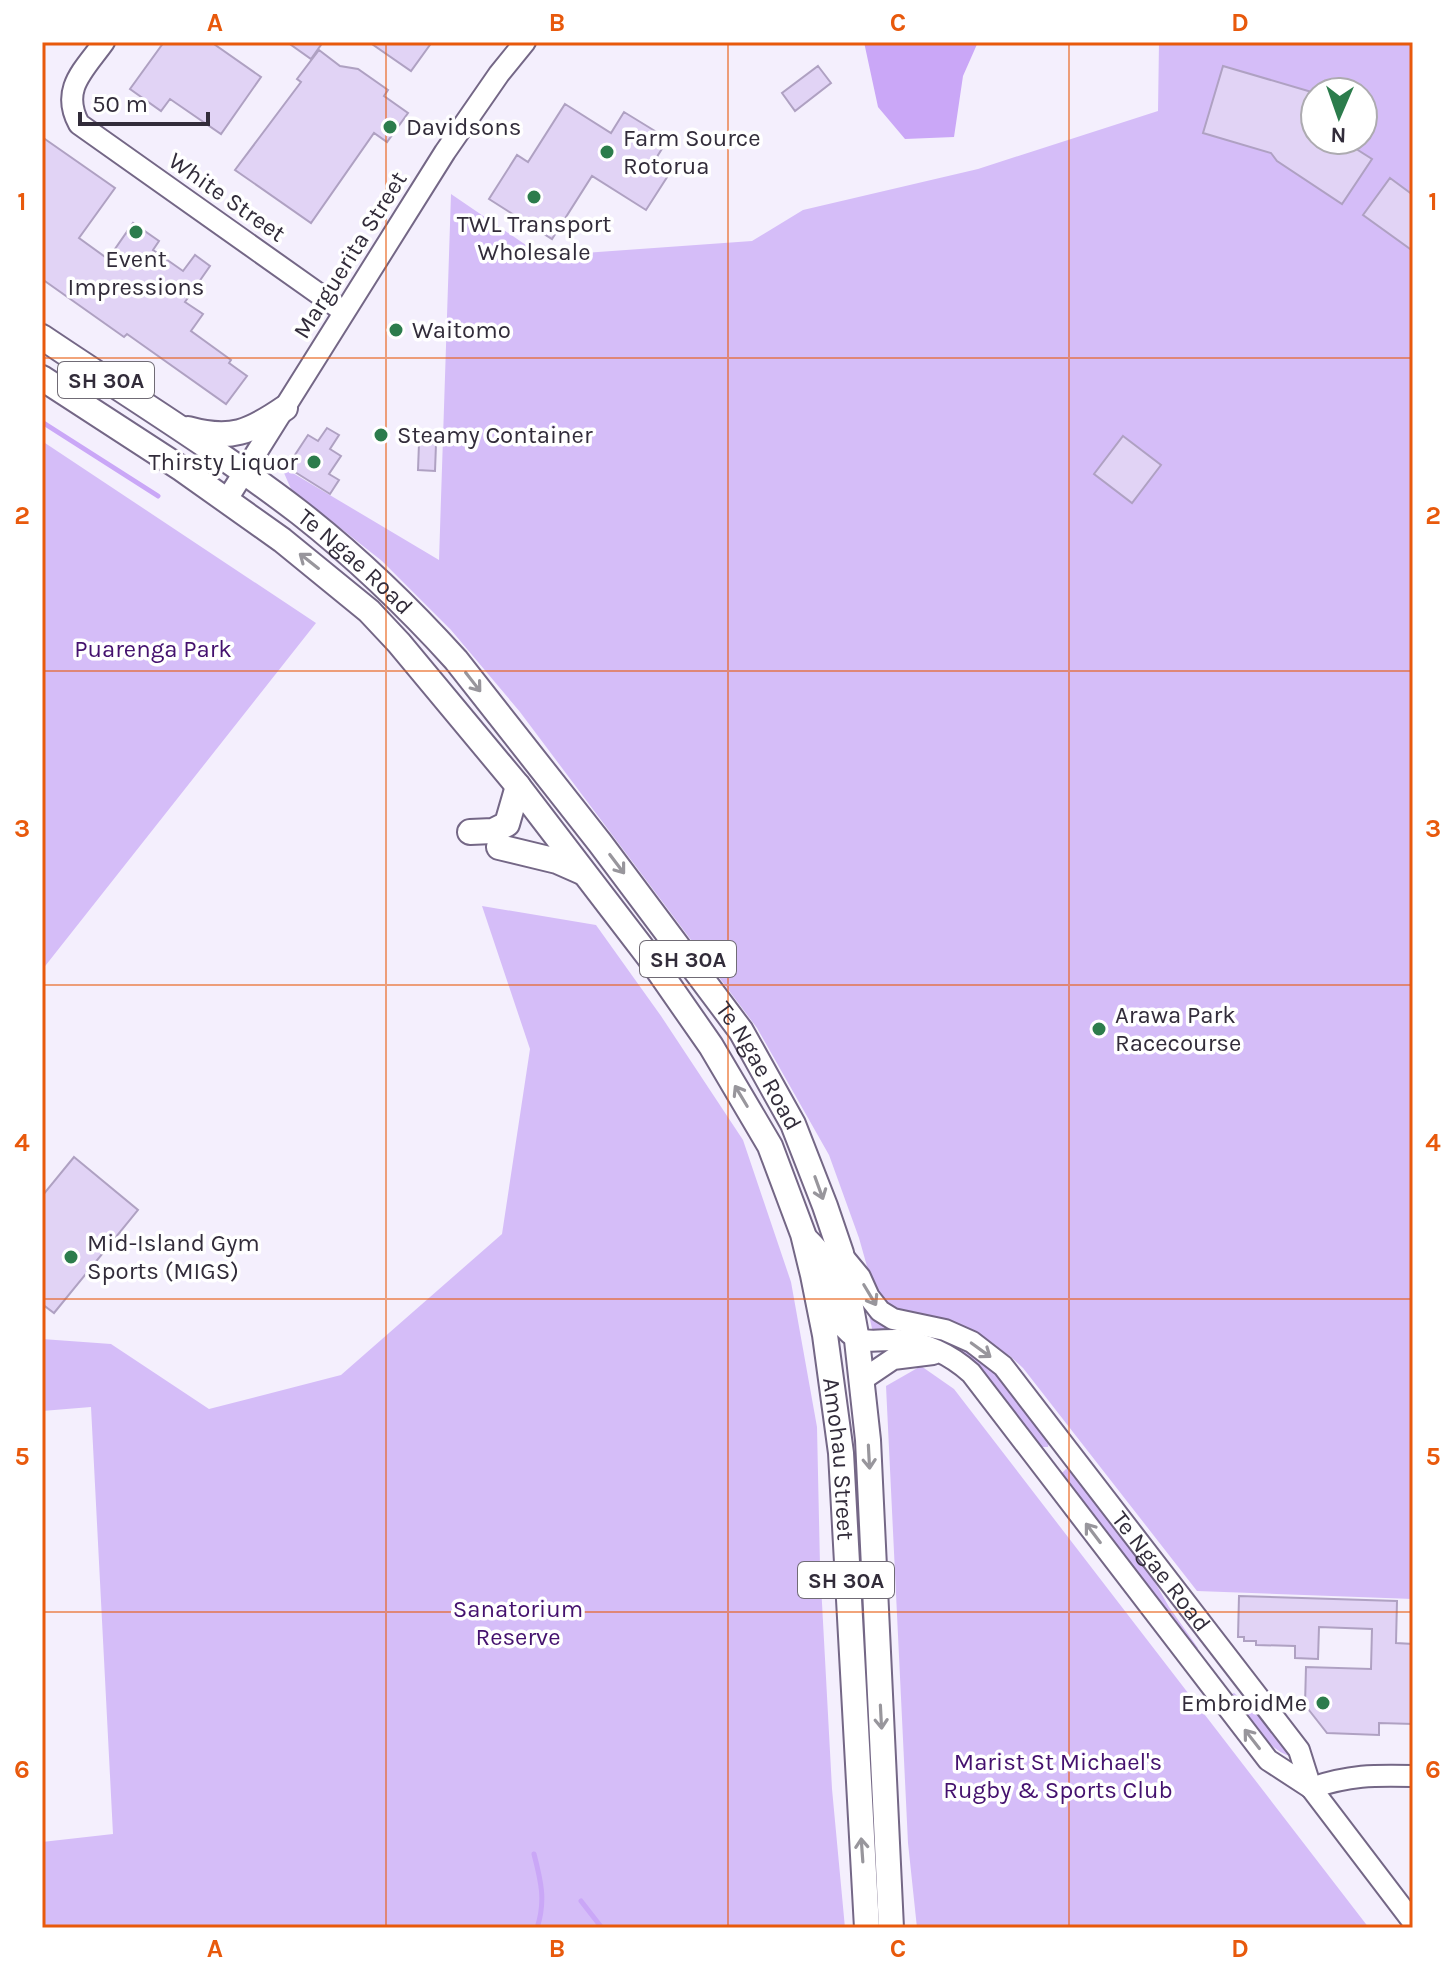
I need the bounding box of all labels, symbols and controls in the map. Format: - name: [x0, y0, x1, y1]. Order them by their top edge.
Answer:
- text: A: [207, 7, 223, 38]
- text: B: [549, 7, 565, 38]
- text: C: [890, 7, 906, 38]
- text: D: [1231, 7, 1249, 38]
- scale bar: [80, 76, 208, 126]
- north arrow: [1299, 76, 1379, 156]
- text: 50 m: [92, 90, 148, 118]
- place label: Davidsons: [406, 113, 521, 141]
- marker: Davidsons: [381, 118, 399, 136]
- text: N: [1330, 122, 1347, 148]
- place label: Farm Source Rotorua: [623, 124, 761, 180]
- marker: Farm Source Rotorua: [598, 143, 616, 161]
- street label: White Street: [163, 147, 291, 247]
- street label: Marguerita Street: [287, 166, 413, 344]
- text: 1: [17, 186, 27, 217]
- text: 1: [1428, 186, 1438, 217]
- marker: TWL Transport Wholesale: [525, 188, 543, 206]
- place label: TWL Transport Wholesale: [457, 210, 611, 266]
- marker: Event Impressions: [127, 223, 145, 241]
- place label: Event Impressions: [68, 245, 204, 301]
- place label: Waitomo: [412, 316, 511, 344]
- marker: Waitomo: [387, 321, 405, 339]
- road number: SH 30A: [58, 362, 154, 398]
- place label: Steamy Container: [397, 421, 593, 449]
- marker: Steamy Container: [372, 426, 390, 444]
- place label: Thirsty Liquor: [148, 448, 298, 476]
- marker: Thirsty Liquor: [305, 453, 323, 471]
- text: 2: [14, 500, 30, 531]
- text: 2: [1425, 500, 1441, 531]
- street label: Te Ngae Road: [292, 503, 419, 620]
- one-way arrow: [299, 553, 320, 570]
- park label: Puarenga Park: [74, 635, 232, 663]
- one-way arrow: [465, 671, 482, 692]
- text: 3: [14, 813, 30, 844]
- text: 3: [1425, 813, 1441, 844]
- one-way arrow: [608, 853, 625, 875]
- road number: SH 30A: [640, 941, 736, 977]
- street label: Te Ngae Road: [710, 996, 808, 1135]
- place label: Arawa Park Racecourse: [1115, 1001, 1241, 1057]
- marker: Arawa Park Racecourse: [1090, 1020, 1108, 1038]
- one-way arrow: [733, 1085, 749, 1108]
- text: 4: [14, 1127, 30, 1158]
- text: 4: [1425, 1127, 1441, 1158]
- one-way arrow: [813, 1175, 827, 1200]
- place label: Mid-Island Gym Sports (MIGS): [87, 1229, 260, 1285]
- marker: Mid-Island Gym Sports (MIGS): [62, 1248, 80, 1266]
- one-way arrow: [862, 1283, 878, 1306]
- one-way arrow: [970, 1341, 991, 1358]
- street label: Amohau Street: [817, 1376, 860, 1541]
- text: 5: [14, 1441, 30, 1472]
- text: 5: [1425, 1441, 1441, 1472]
- one-way arrow: [862, 1443, 877, 1470]
- street label: Te Ngae Road: [1106, 1505, 1217, 1637]
- one-way arrow: [1085, 1522, 1102, 1544]
- road number: SH 30A: [798, 1562, 894, 1598]
- park label: Sanatorium Reserve: [453, 1595, 583, 1651]
- place label: EmbroidMe: [1181, 1689, 1307, 1717]
- marker: EmbroidMe: [1314, 1694, 1332, 1712]
- one-way arrow: [873, 1703, 888, 1730]
- one-way arrow: [1243, 1729, 1260, 1750]
- park label: Marist St Michael's Rugby & Sports Club: [943, 1748, 1173, 1804]
- text: 6: [14, 1754, 30, 1785]
- text: 6: [1425, 1754, 1441, 1785]
- one-way arrow: [854, 1837, 869, 1864]
- text: A: [207, 1933, 223, 1964]
- text: B: [549, 1933, 565, 1964]
- text: C: [890, 1933, 906, 1964]
- text: D: [1231, 1933, 1249, 1964]

